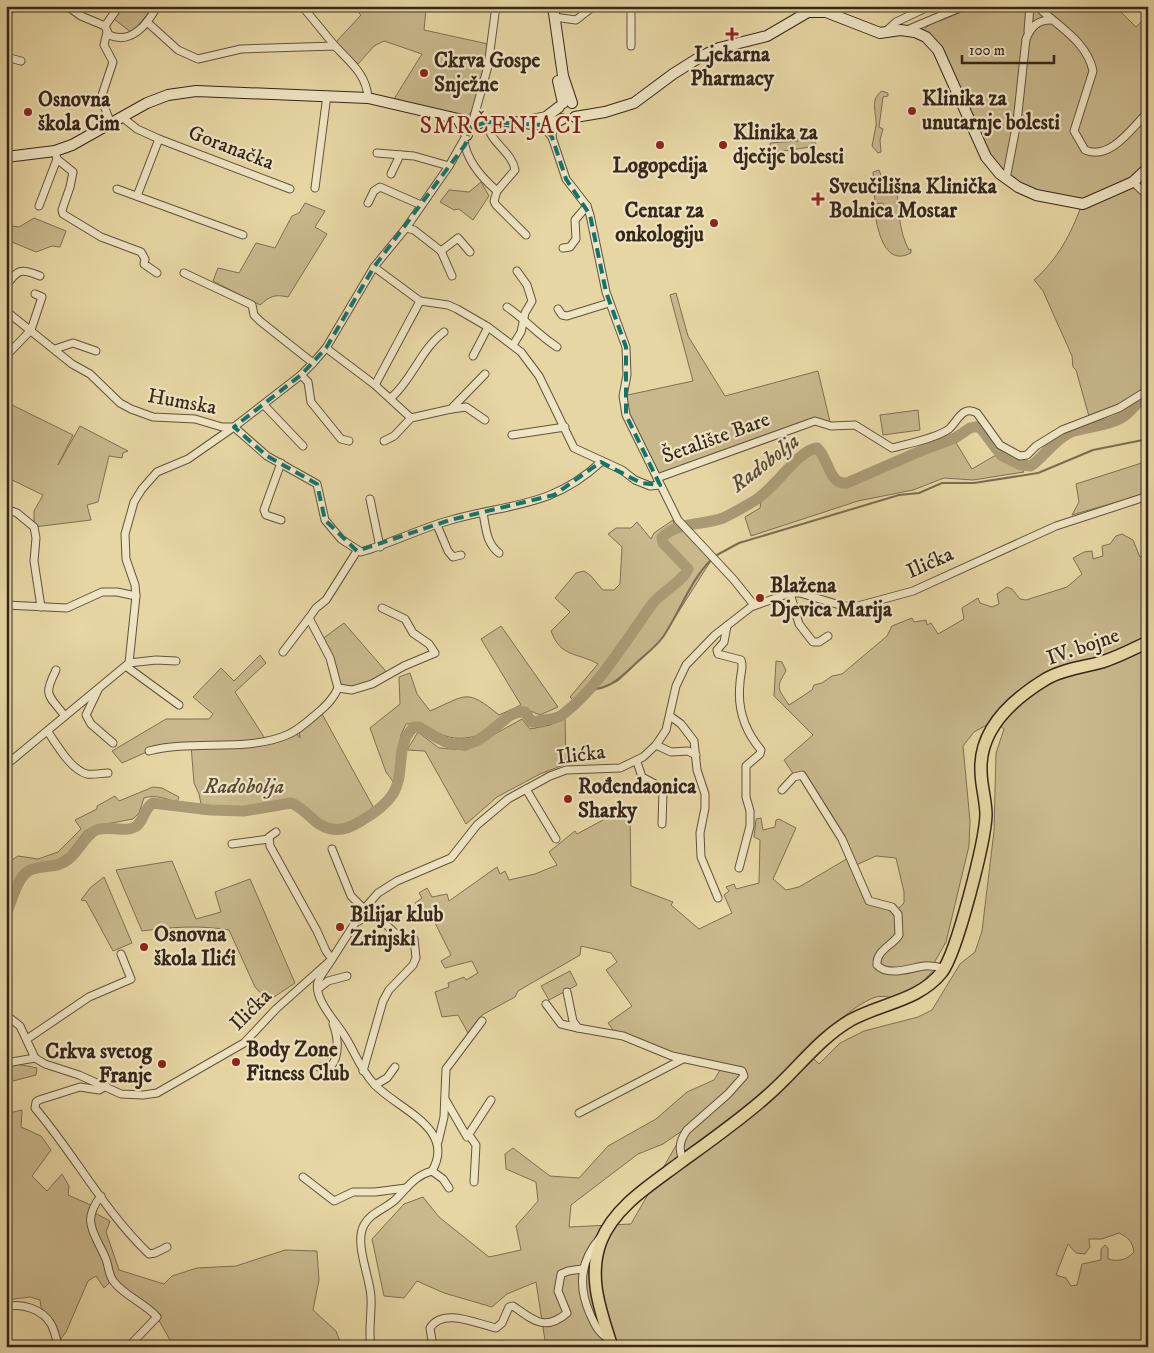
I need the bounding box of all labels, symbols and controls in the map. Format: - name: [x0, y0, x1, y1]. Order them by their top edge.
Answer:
- marker: Ljekarna Pharmacy: [726, 28, 738, 40]
- scale bar: [962, 32, 1054, 64]
- text: 100 m: [969, 41, 1005, 60]
- place label: Ljekarna Pharmacy: [690, 42, 775, 92]
- place label: Ckrva Gospe Snježne: [434, 48, 541, 99]
- marker: Ckrva Gospe Snježne: [418, 67, 430, 79]
- place label: Klinika za unutarnje bolesti: [922, 86, 1060, 137]
- place label: Osnovna škola Cim: [38, 87, 120, 137]
- marker: Klinika za unutarnje bolesti: [906, 105, 918, 117]
- marker: Osnovna škola Cim: [22, 106, 34, 118]
- district label: SMRČENJACI: [419, 110, 583, 141]
- street label: Goranačka: [184, 120, 278, 176]
- place label: Klinika za dječije bolesti: [733, 120, 845, 171]
- marker: Logopedija: [654, 139, 666, 151]
- marker: Klinika za dječije bolesti: [717, 139, 729, 151]
- place label: Logopedija: [613, 153, 709, 180]
- place label: Sveučilišna Klinička Bolnica Mostar: [829, 174, 998, 224]
- marker: Sveučilišna Klinička Bolnica Mostar: [811, 192, 825, 206]
- place label: Centar za onkologiju: [615, 198, 705, 249]
- marker: Centar za onkologiju: [708, 217, 720, 229]
- street label: Humska: [145, 383, 219, 421]
- street label: Šetalište Bare: [658, 405, 774, 469]
- water label: Radobolja: [724, 428, 805, 499]
- street label: Ilićka: [902, 541, 958, 585]
- place label: Blažena Djevica Marija: [770, 573, 893, 624]
- marker: Blažena Djevica Marija: [754, 592, 766, 604]
- street label: IV. bojne: [1043, 622, 1123, 672]
- street label: Ilićka: [555, 739, 607, 771]
- water label: Radobolja: [203, 773, 284, 800]
- place label: Rođendaonica Sharky: [578, 774, 697, 824]
- marker: Rođendaonica Sharky: [562, 793, 574, 805]
- place label: Bilijar klub Zrinjski: [350, 902, 443, 953]
- marker: Bilijar klub Zrinjski: [334, 921, 346, 933]
- place label: Osnovna škola Ilići: [154, 922, 237, 972]
- marker: Osnovna škola Ilići: [138, 941, 150, 953]
- street label: Ilićka: [225, 984, 277, 1036]
- place label: Body Zone Fitness Club: [246, 1037, 349, 1087]
- place label: Crkva svetog Franje: [45, 1039, 153, 1090]
- marker: Body Zone Fitness Club: [230, 1056, 242, 1068]
- marker: Crkva svetog Franje: [156, 1058, 168, 1070]

